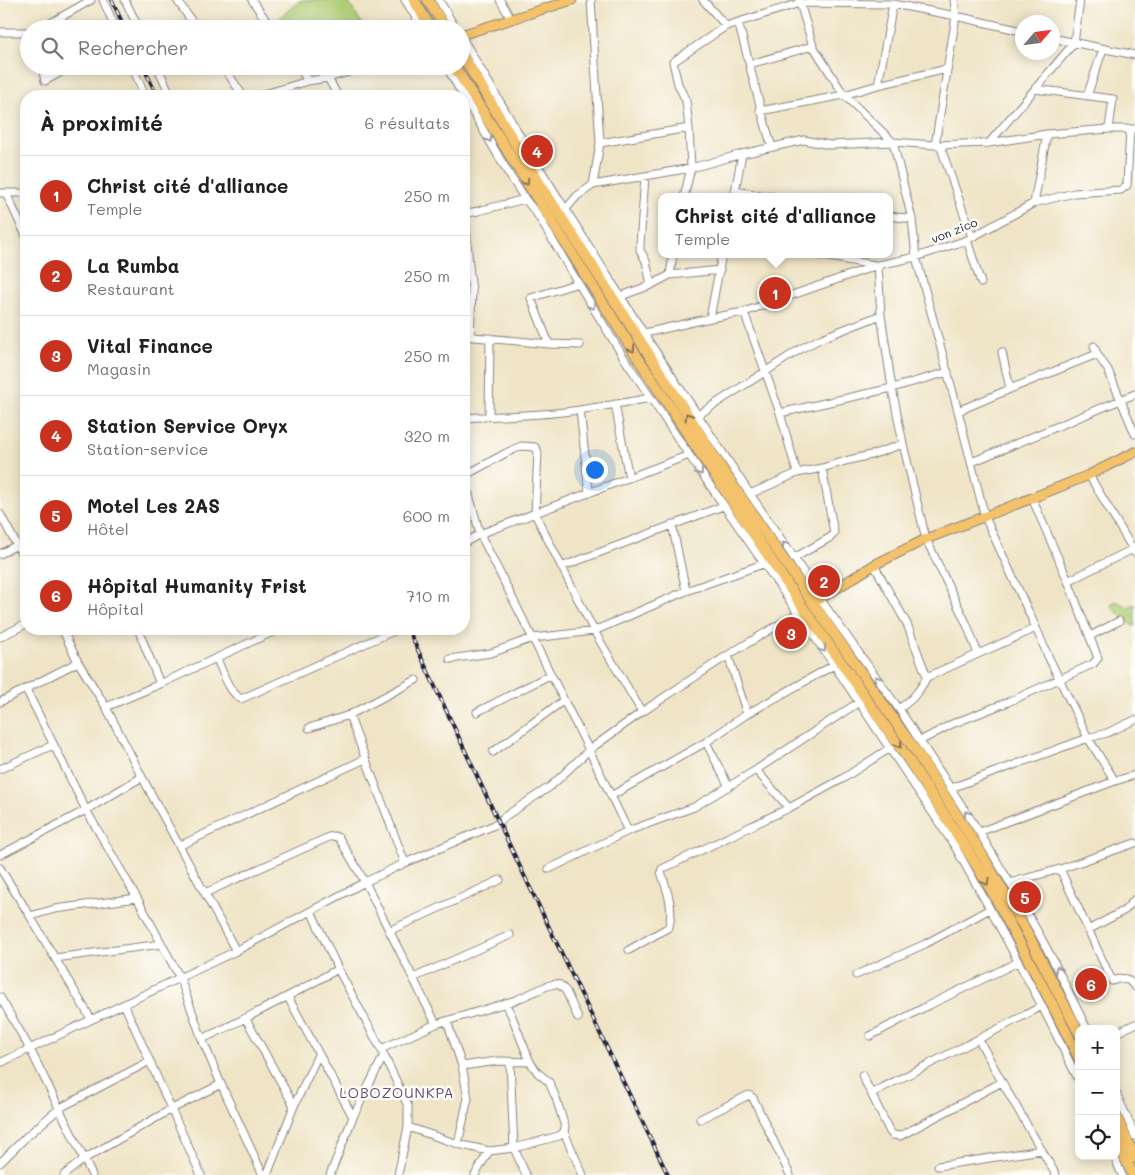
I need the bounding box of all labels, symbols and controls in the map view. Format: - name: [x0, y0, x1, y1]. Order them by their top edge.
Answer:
- north arrow: [1015, 15, 1060, 60]
- search box: [20, 20, 470, 75]
- icon: search: [38, 34, 66, 62]
- text: Rechercher: [78, 35, 188, 60]
- text: À proximité: [40, 109, 163, 136]
- text: 6 résultats: [365, 112, 450, 133]
- pin: 4: [521, 132, 553, 170]
- one-way arrow: [482, 133, 492, 142]
- text: Christ cité d'alliance: [87, 173, 288, 198]
- one-way arrow: [520, 177, 530, 186]
- text: 1: [52, 185, 60, 206]
- text: 250 m: [404, 185, 450, 206]
- popup: [658, 193, 893, 258]
- text: Temple: [87, 198, 142, 219]
- text: Christ cité d'alliance: [675, 203, 876, 228]
- street label: von zico: [929, 214, 979, 246]
- text: Temple: [675, 228, 730, 249]
- text: La Rumba: [87, 253, 179, 278]
- text: 2: [52, 265, 60, 286]
- text: 250 m: [404, 265, 450, 286]
- pin: 1: [759, 274, 791, 312]
- text: Restaurant: [87, 278, 175, 299]
- one-way arrow: [586, 301, 596, 310]
- text: Vital Finance: [87, 333, 213, 358]
- one-way arrow: [626, 343, 635, 352]
- text: 3: [51, 345, 61, 366]
- text: 250 m: [404, 345, 450, 366]
- text: Magasin: [87, 358, 151, 379]
- one-way arrow: [685, 412, 694, 422]
- text: Station Service Oryx: [87, 413, 288, 438]
- text: 4: [51, 425, 61, 446]
- text: 320 m: [404, 425, 450, 446]
- text: Station-service: [87, 438, 208, 459]
- your location: [582, 457, 608, 483]
- one-way arrow: [694, 466, 703, 476]
- text: Motel Les 2AS: [87, 493, 220, 518]
- text: 5: [51, 505, 61, 526]
- text: 600 m: [403, 505, 450, 526]
- text: Hôtel: [87, 518, 129, 539]
- one-way arrow: [782, 541, 791, 551]
- pin: 2: [808, 562, 840, 600]
- text: Hôpital Humanity Frist: [87, 573, 307, 598]
- text: 6: [51, 585, 61, 606]
- text: 710 m: [406, 585, 450, 606]
- text: Hôpital: [87, 598, 144, 619]
- pin: 3: [775, 614, 807, 652]
- one-way arrow: [817, 643, 826, 652]
- one-way arrow: [874, 675, 883, 685]
- one-way arrow: [893, 739, 902, 749]
- one-way arrow: [964, 810, 974, 819]
- one-way arrow: [980, 876, 990, 885]
- pin: 5: [1009, 878, 1041, 916]
- one-way arrow: [1054, 965, 1064, 974]
- pin: 6: [1075, 965, 1107, 1003]
- map controls: [1075, 1025, 1120, 1160]
- button: +: [1075, 1025, 1120, 1070]
- button: −: [1075, 1070, 1120, 1115]
- district label: LOBOZOUNKPA: [339, 1083, 455, 1102]
- button: locate: [1075, 1115, 1120, 1160]

